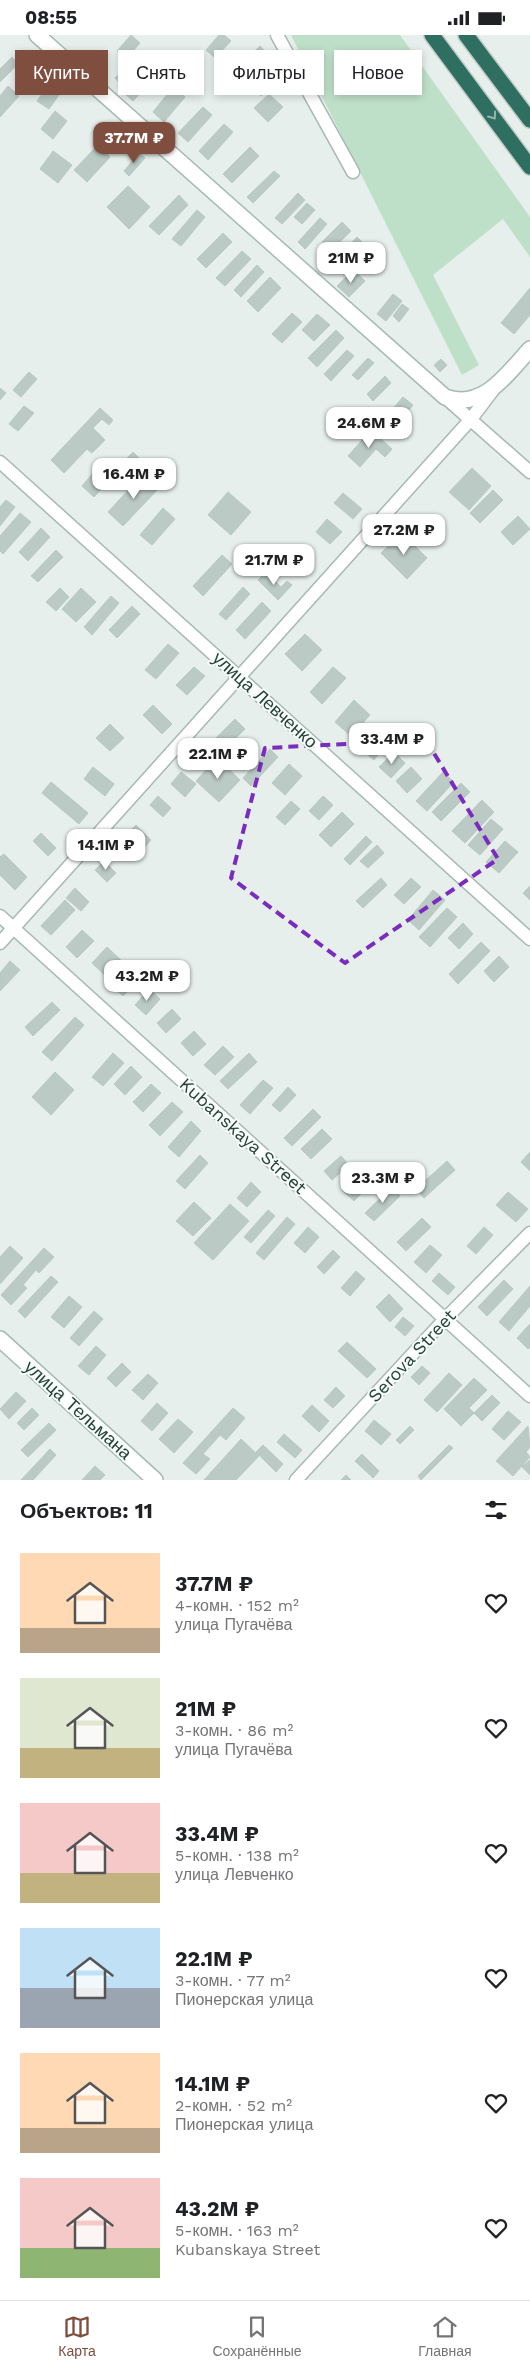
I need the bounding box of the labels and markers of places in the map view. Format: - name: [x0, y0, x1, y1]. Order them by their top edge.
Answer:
- pin: 37.7M ₽: [88, 121, 180, 164]
- pin: 21M ₽: [316, 241, 386, 284]
- pin: 24.6M ₽: [323, 407, 415, 449]
- pin: 16.4M ₽: [88, 457, 180, 500]
- pin: 27.2M ₽: [358, 513, 450, 556]
- pin: 21.7M ₽: [228, 543, 320, 586]
- pin: 33.4M ₽: [346, 723, 438, 765]
- pin: 22.1M ₽: [172, 737, 264, 780]
- pin: 14.1M ₽: [60, 829, 152, 871]
- pin: 43.2M ₽: [101, 959, 193, 1002]
- pin: 23.3M ₽: [337, 1161, 429, 1204]

